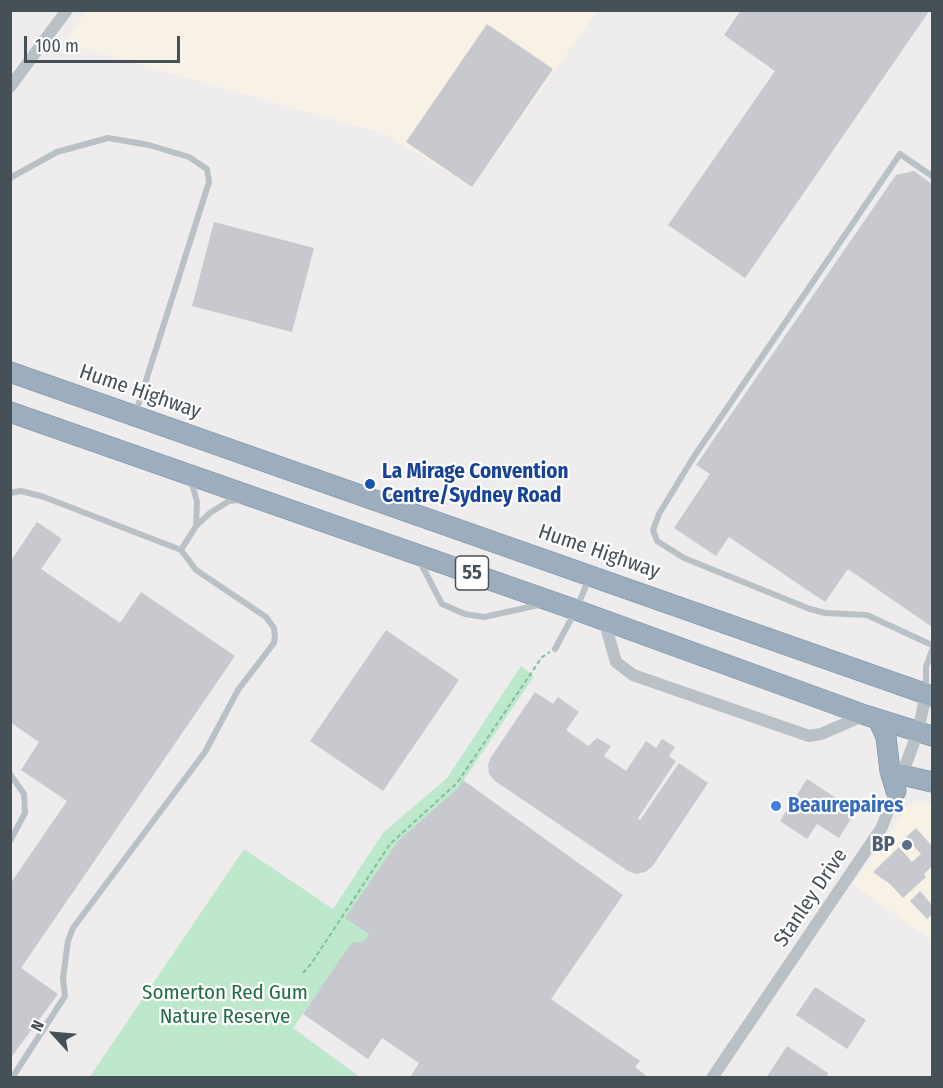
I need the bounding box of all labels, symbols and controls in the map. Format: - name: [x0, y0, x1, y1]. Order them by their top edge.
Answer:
- scale bar: [27, 24, 183, 62]
- text: 100 m: [35, 35, 79, 57]
- street label: Hume Highway: [76, 359, 204, 425]
- place label: La Mirage Convention Centre/Sydney Road: [382, 459, 568, 509]
- marker: La Mirage Convention Centre/Sydney Road: [363, 477, 377, 491]
- street label: Hume Highway: [535, 519, 663, 585]
- road number: 55: [456, 556, 488, 590]
- place label: Beaurepaires: [788, 793, 903, 819]
- marker: Beaurepaires: [769, 799, 783, 813]
- place label: BP: [872, 832, 895, 858]
- marker: BP: [900, 838, 914, 852]
- street label: Stanley Drive: [769, 844, 853, 952]
- park label: Somerton Red Gum Nature Reserve: [142, 980, 308, 1030]
- north arrow: [24, 1004, 84, 1064]
- text: N: [27, 1017, 48, 1034]

